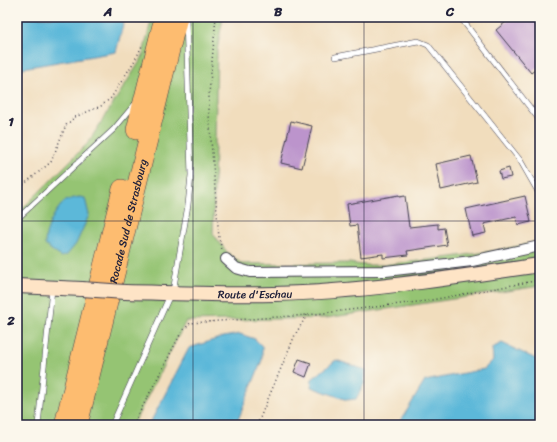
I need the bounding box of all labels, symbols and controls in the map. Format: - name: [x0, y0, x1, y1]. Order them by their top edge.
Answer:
- text: A: [103, 0, 112, 23]
- text: B: [274, 0, 283, 23]
- text: C: [445, 0, 455, 23]
- text: 1: [8, 110, 14, 133]
- street label: Rocade Sud de Strasbourg: [104, 156, 152, 285]
- street label: Route d'Eschau: [218, 284, 293, 304]
- text: 2: [6, 309, 15, 332]

